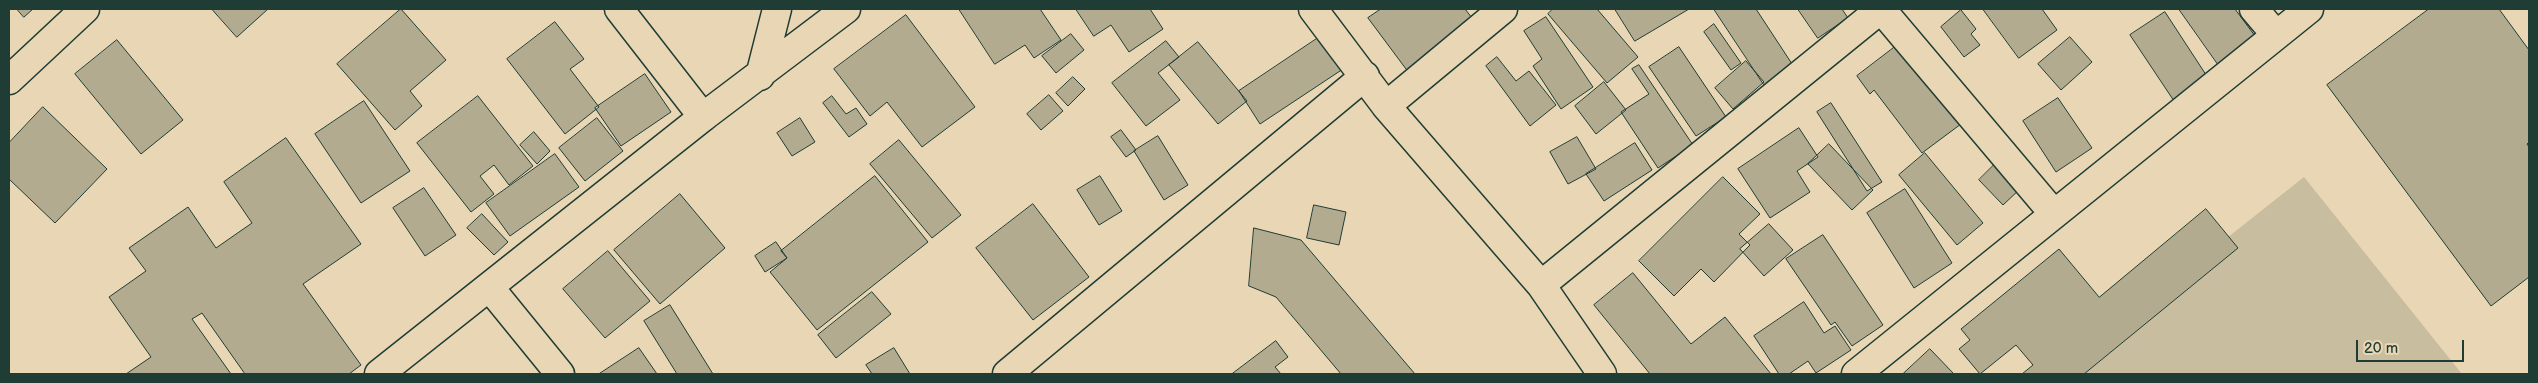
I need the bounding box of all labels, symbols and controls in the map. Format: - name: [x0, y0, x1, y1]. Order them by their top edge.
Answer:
- scale bar: [2358, 330, 2466, 362]
- text: 20 m: [2364, 339, 2398, 358]

